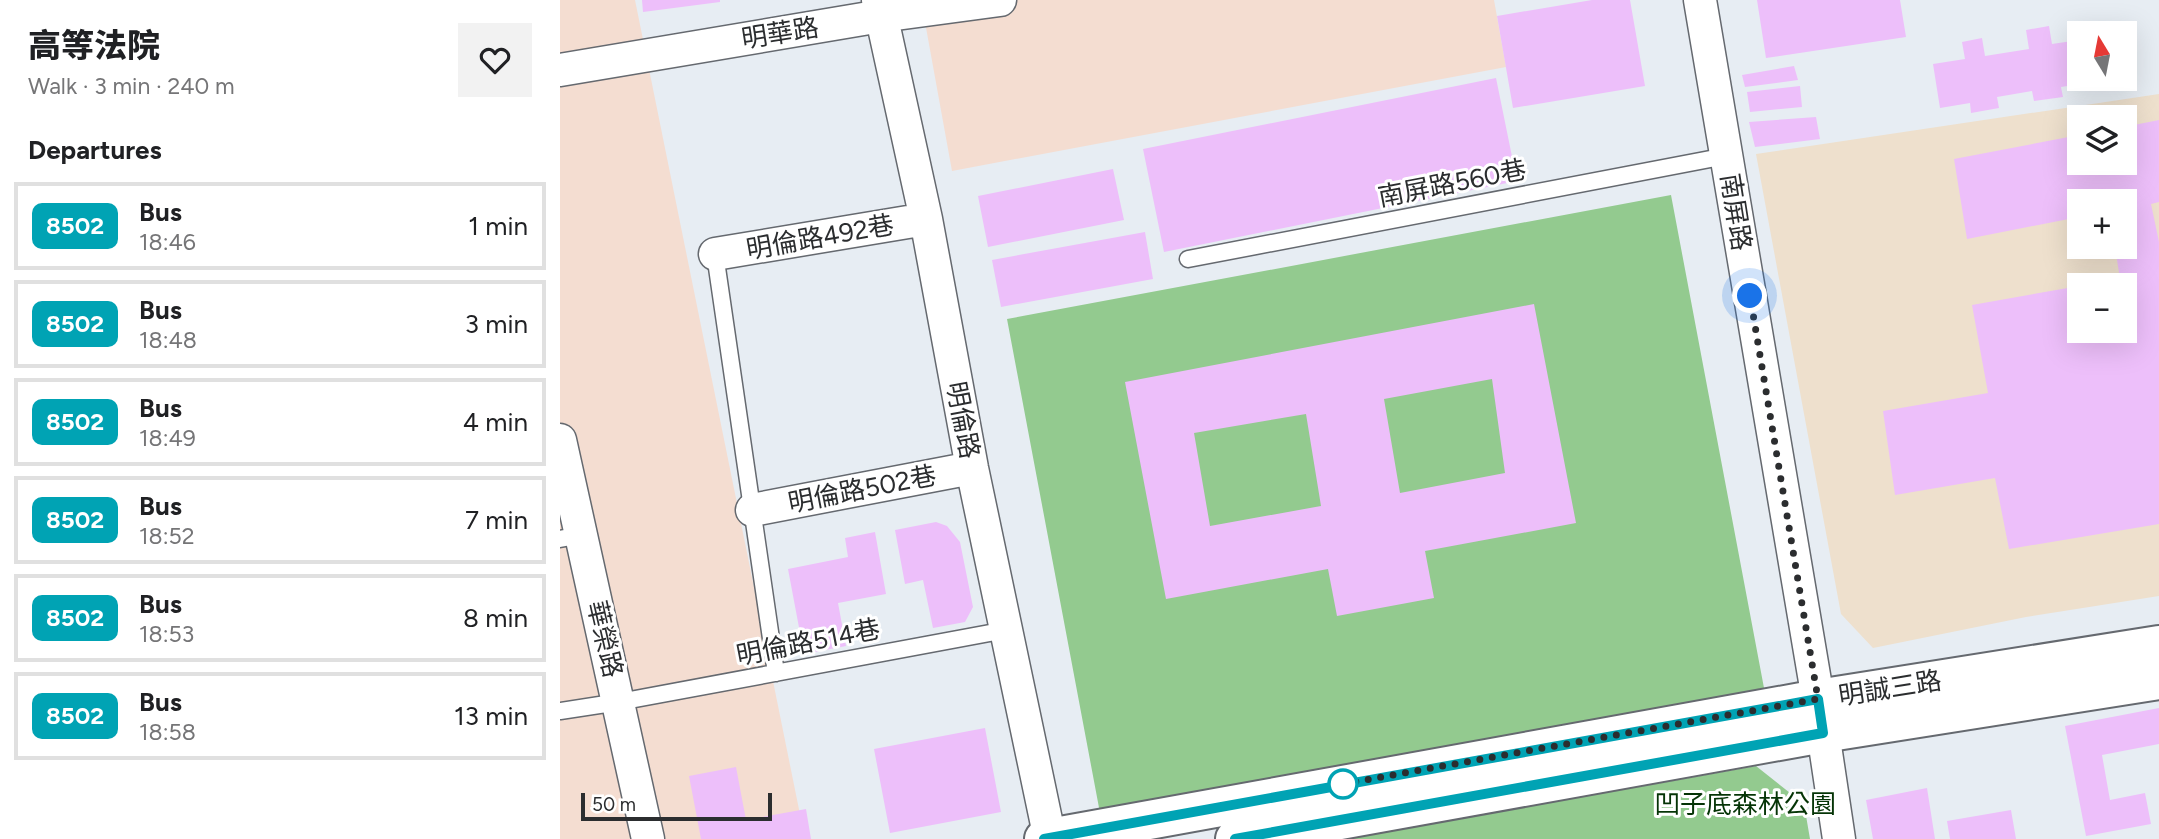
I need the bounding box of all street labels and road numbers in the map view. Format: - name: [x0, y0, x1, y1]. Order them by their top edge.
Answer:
- street label: 明華路: [739, 11, 821, 55]
- street label: 南屏路560巷: [1375, 153, 1529, 213]
- street label: 南屏路: [1714, 171, 1758, 253]
- street label: 明倫路492巷: [744, 208, 896, 266]
- street label: 明倫路: [940, 379, 986, 461]
- street label: 明倫路502巷: [785, 459, 939, 519]
- street label: 華榮路: [581, 597, 629, 681]
- street label: 明倫路514巷: [733, 612, 883, 672]
- street label: 明誠三路: [1836, 664, 1944, 712]

